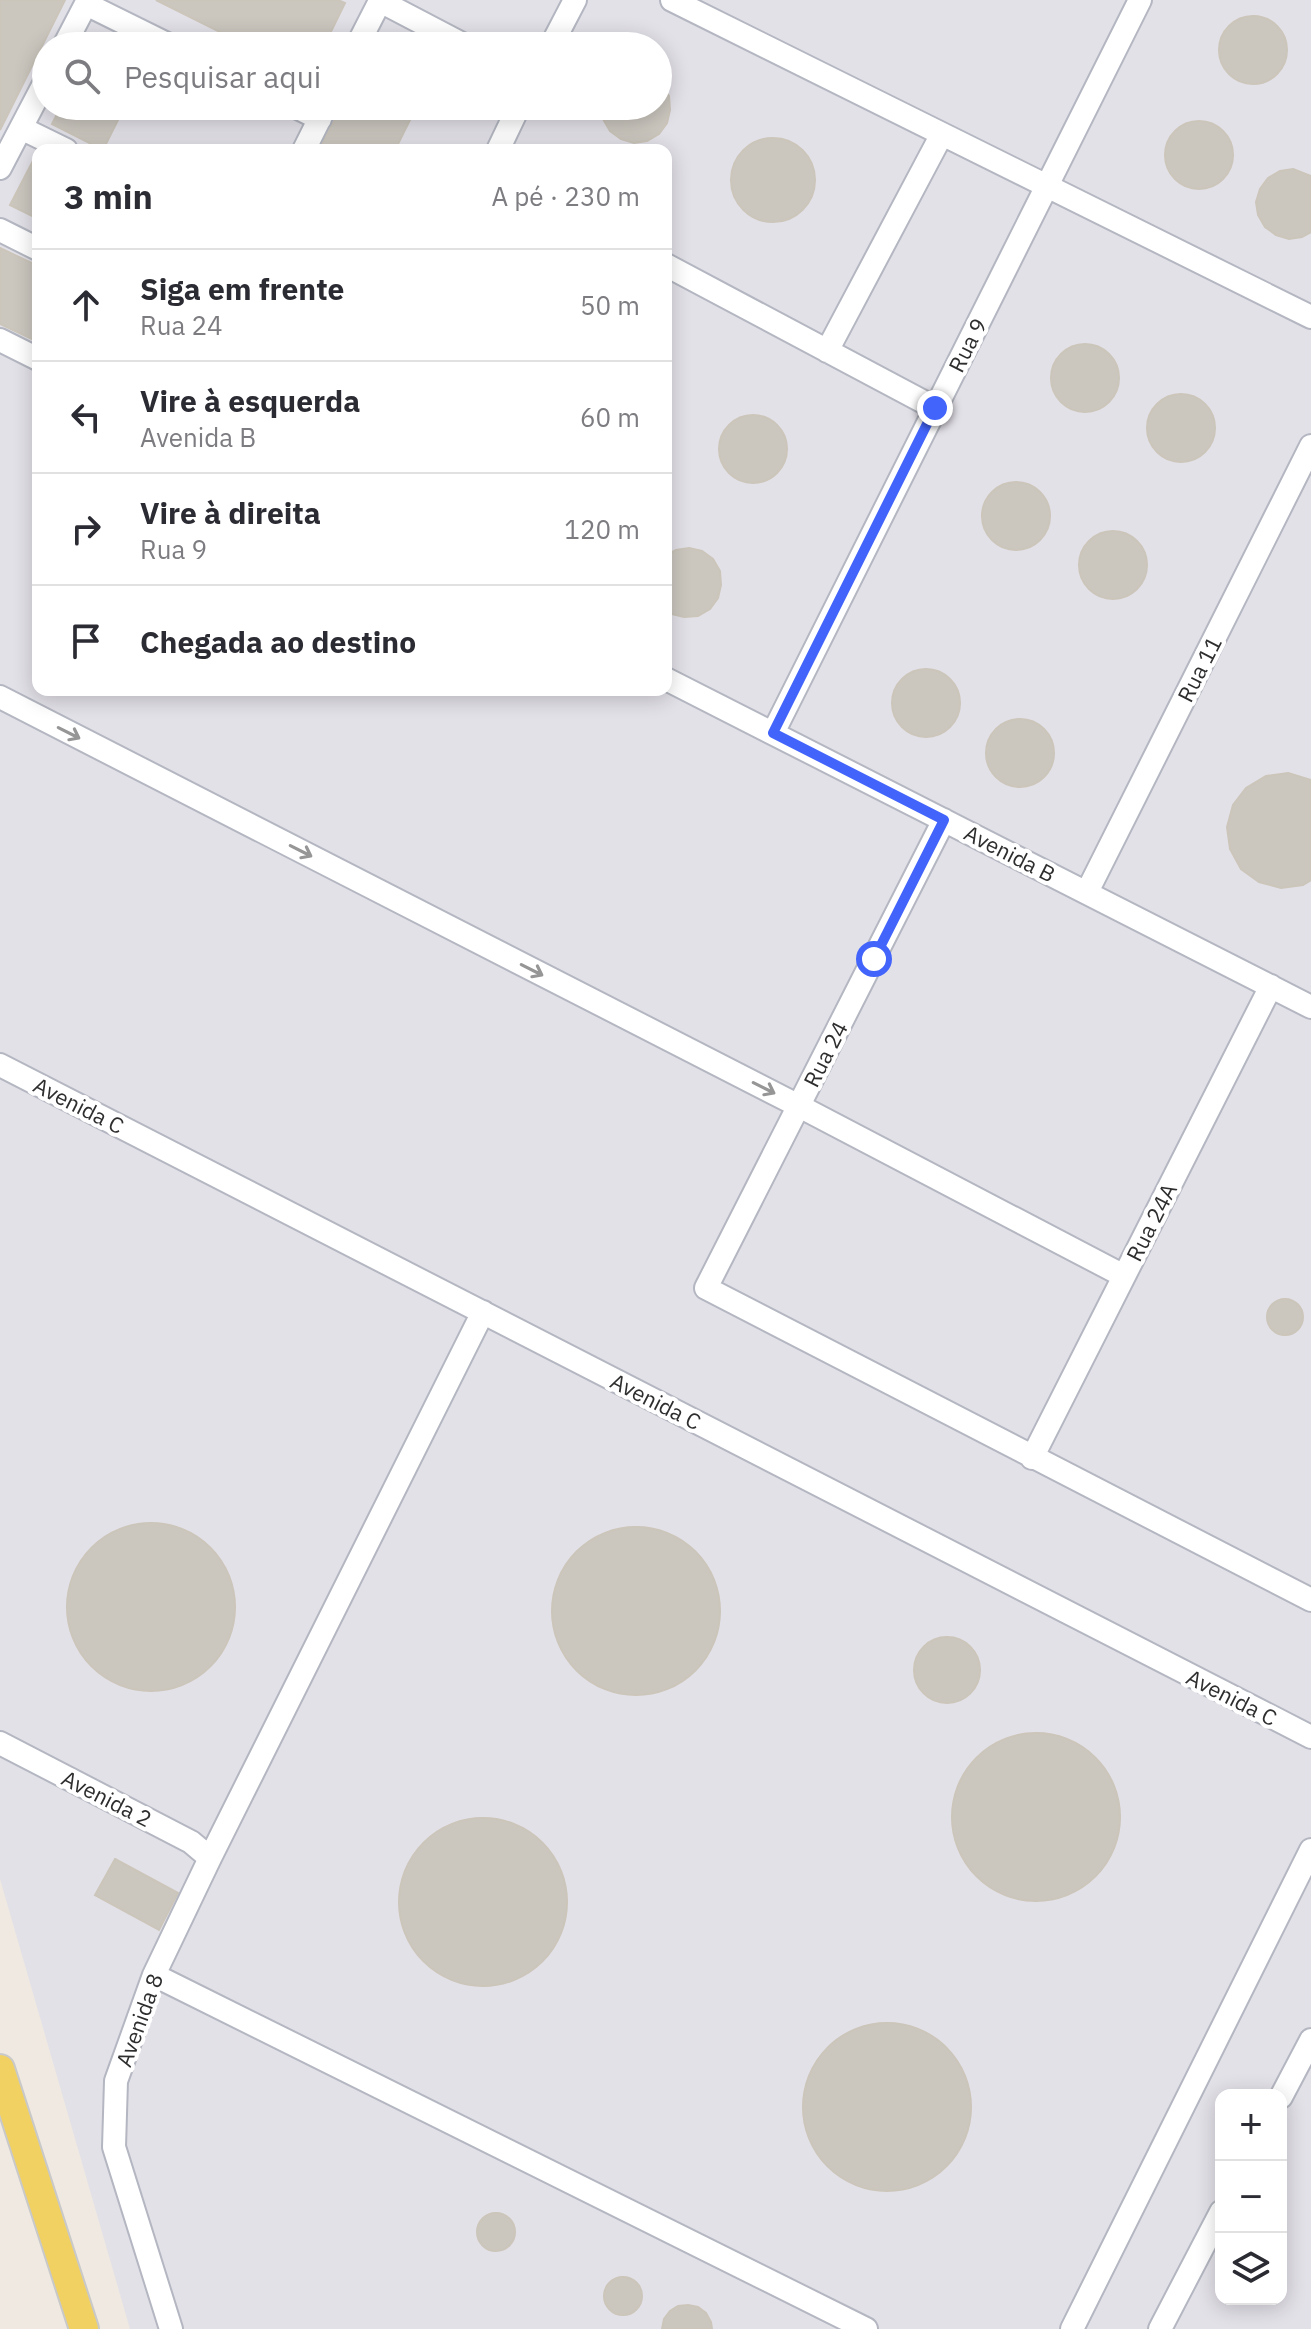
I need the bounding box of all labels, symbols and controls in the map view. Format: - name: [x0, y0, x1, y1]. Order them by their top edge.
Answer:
- search box: [32, 32, 672, 120]
- icon: search: [60, 54, 104, 98]
- text: Pesquisar aqui: [124, 57, 321, 96]
- text: 3 min: [64, 174, 153, 218]
- text: A pé · 230 m: [491, 179, 640, 213]
- text: Siga em frente: [140, 269, 344, 308]
- icon: ahead: [64, 283, 108, 327]
- text: 50 m: [580, 288, 640, 322]
- text: Rua 24: [140, 308, 223, 342]
- street label: Rua 9: [941, 313, 993, 377]
- text: Vire à esquerda: [140, 381, 360, 420]
- route end: [917, 390, 953, 426]
- icon: left: [64, 395, 108, 439]
- text: 60 m: [580, 400, 640, 434]
- text: Avenida B: [140, 420, 256, 454]
- text: Vire à direita: [140, 493, 321, 532]
- icon: right: [64, 507, 108, 551]
- text: 120 m: [564, 512, 640, 546]
- text: Rua 9: [140, 532, 207, 566]
- icon: arrive: [64, 619, 108, 663]
- text: Chegada ao destino: [140, 622, 416, 661]
- street label: Rua 11: [1170, 631, 1228, 707]
- one-way arrow: [57, 725, 81, 741]
- street label: Avenida B: [960, 818, 1060, 888]
- one-way arrow: [288, 844, 312, 860]
- route start: [856, 941, 892, 977]
- one-way arrow: [520, 962, 544, 978]
- street label: Rua 24: [796, 1016, 854, 1092]
- street label: Avenida C: [29, 1070, 129, 1140]
- one-way arrow: [751, 1081, 775, 1096]
- street label: Rua 24A: [1119, 1178, 1183, 1266]
- street label: Avenida C: [606, 1366, 706, 1436]
- street label: Avenida C: [1182, 1662, 1282, 1732]
- street label: Avenida 2: [57, 1763, 157, 1833]
- street label: Avenida 8: [109, 1969, 169, 2071]
- map controls: [1215, 2089, 1287, 2305]
- button: +: [1215, 2089, 1287, 2161]
- button: −: [1215, 2161, 1287, 2233]
- button: layers: [1215, 2233, 1287, 2305]

